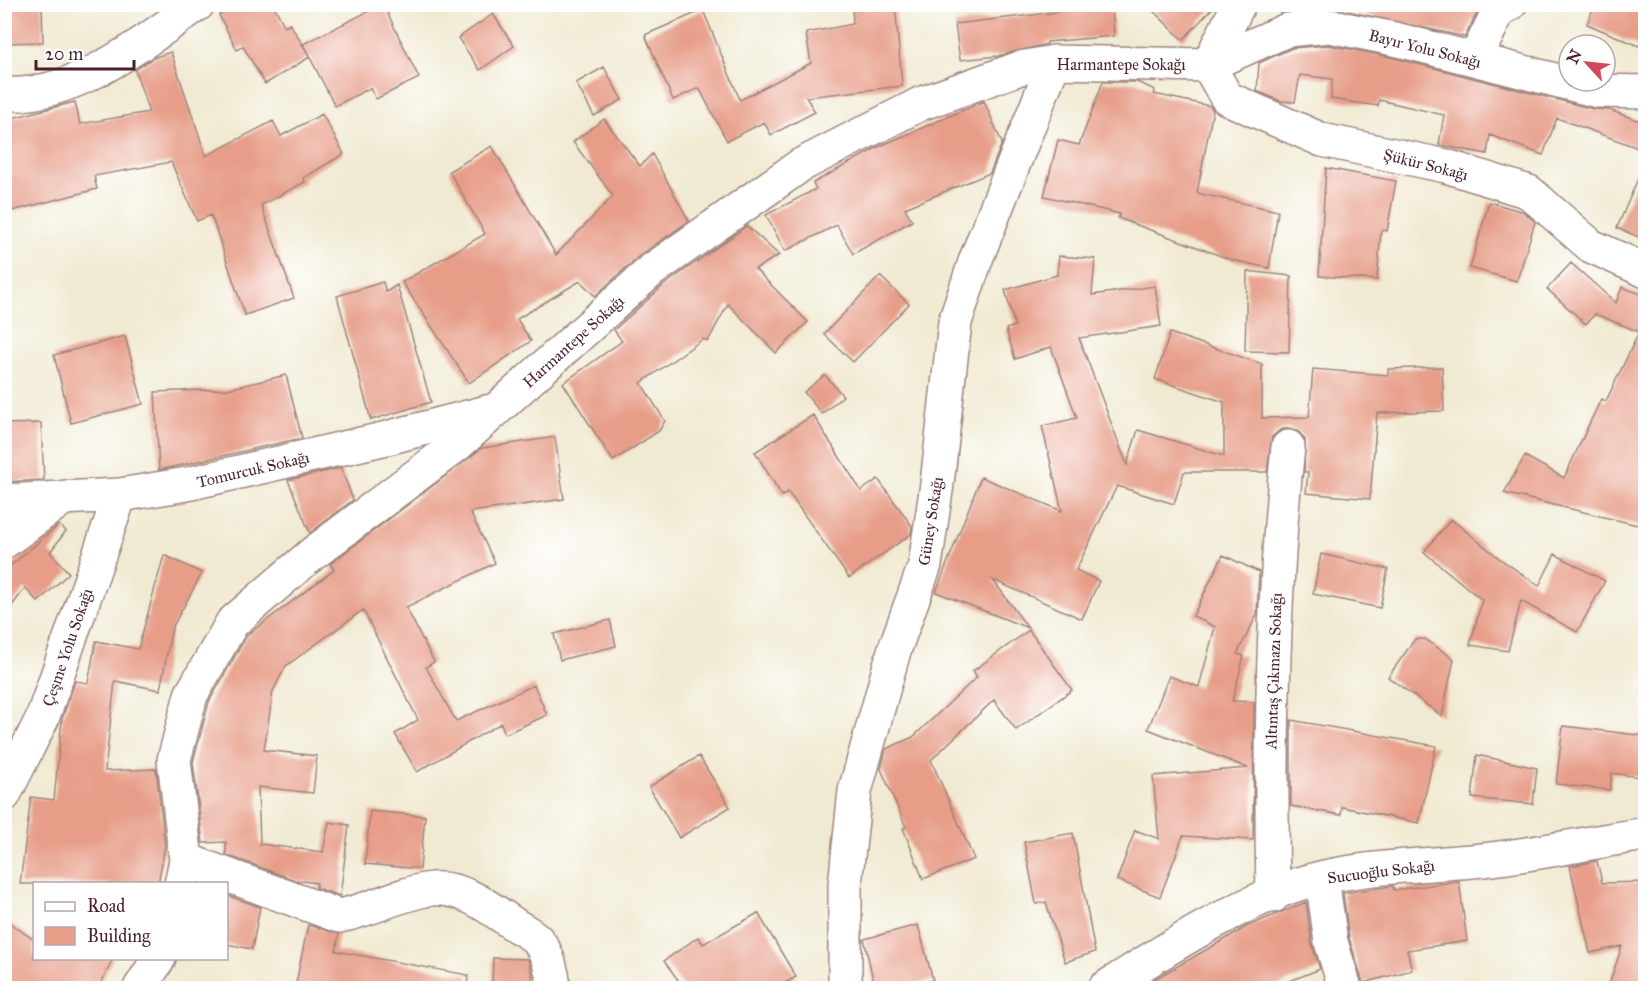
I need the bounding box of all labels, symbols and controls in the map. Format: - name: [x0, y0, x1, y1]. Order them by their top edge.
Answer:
- street label: Bayır Yolu Sokağı: [1366, 25, 1484, 73]
- scale bar: [36, 33, 134, 71]
- north arrow: [1557, 33, 1617, 93]
- text: 20 m: [45, 43, 83, 65]
- text: N: [1563, 46, 1586, 67]
- street label: Harmantepe Sokağı: [1056, 55, 1186, 75]
- street label: Şükür Sokağı: [1381, 145, 1471, 185]
- street label: Harmantepe Sokağı: [519, 291, 629, 392]
- street label: Tomurcuk Sokağı: [195, 447, 312, 493]
- street label: Güney Sokağı: [914, 475, 948, 567]
- street label: Çeşme Yolu Sokağı: [38, 585, 98, 709]
- street label: Altıntaş Çıkmazı Sokağı: [1261, 592, 1287, 751]
- street label: Sucuoğlu Sokağı: [1326, 855, 1437, 889]
- legend: [33, 882, 228, 960]
- text: Road: [87, 895, 125, 917]
- text: Building: [87, 925, 151, 948]

